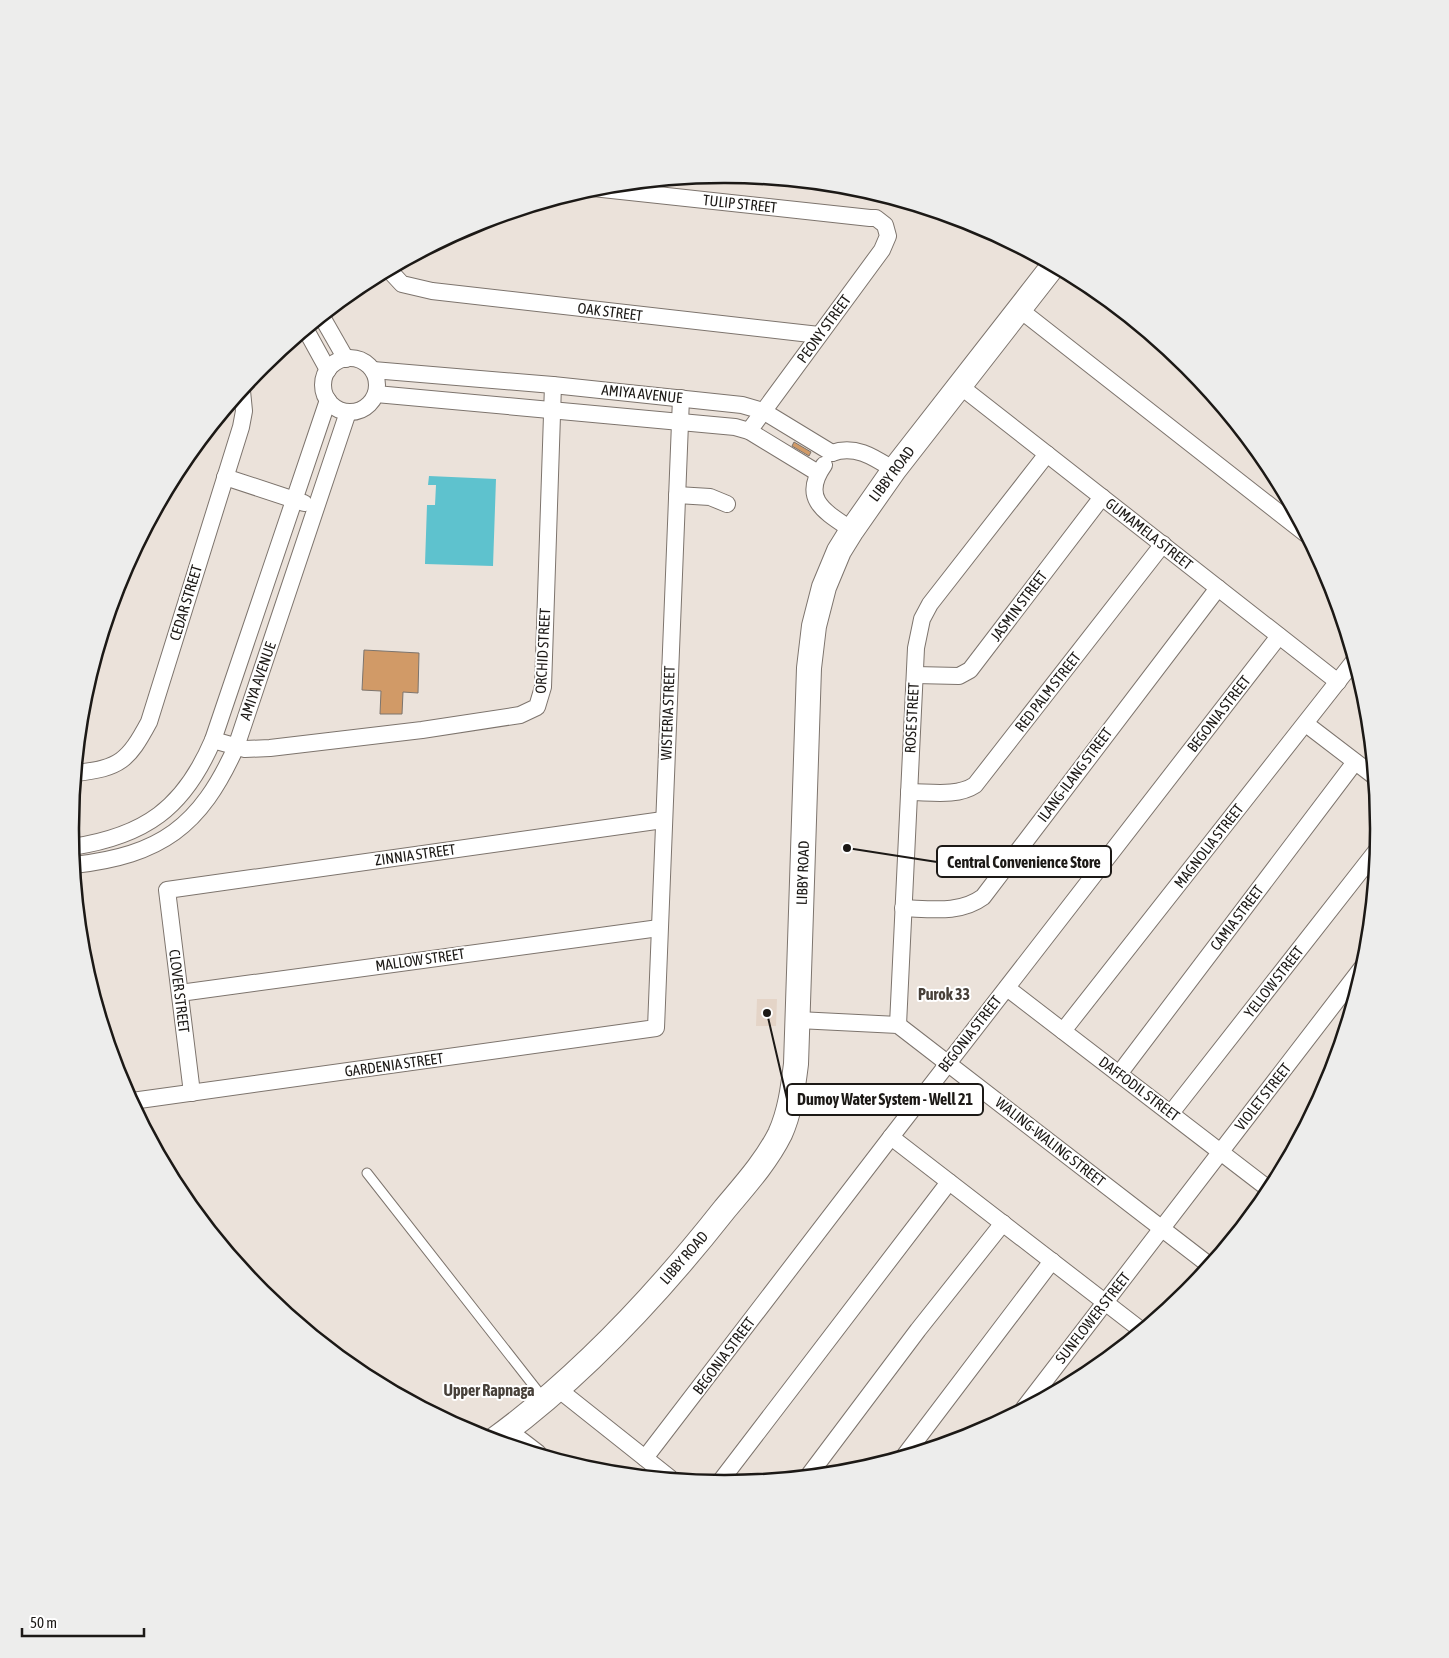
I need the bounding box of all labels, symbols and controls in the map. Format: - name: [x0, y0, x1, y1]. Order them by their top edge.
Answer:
- street label: TULIP STREET: [702, 191, 778, 216]
- street label: PEONY STREET: [793, 291, 854, 366]
- street label: OAK STREET: [577, 299, 644, 324]
- street label: AMIYA AVENUE: [601, 381, 684, 406]
- street label: LIBBY ROAD: [865, 443, 918, 505]
- street label: GUMAMELA STREET: [1102, 494, 1196, 573]
- street label: CEDAR STREET: [166, 563, 205, 643]
- street label: JASMIN STREET: [987, 567, 1051, 644]
- street label: ORCHID STREET: [532, 607, 553, 694]
- street label: AMIYA AVENUE: [236, 639, 279, 722]
- street label: RED PALM STREET: [1011, 648, 1084, 735]
- street label: WISTERIA STREET: [657, 665, 678, 760]
- street label: BEGONIA STREET: [1184, 672, 1254, 755]
- street label: ROSE STREET: [901, 682, 922, 754]
- street label: ILANG-ILANG STREET: [1034, 724, 1116, 825]
- street label: MAGNOLIA STREET: [1171, 800, 1247, 891]
- street label: ZINNIA STREET: [374, 840, 457, 869]
- street label: LIBBY ROAD: [793, 840, 812, 905]
- callout: Central Convenience Store: [937, 846, 1111, 877]
- text: Central Convenience Store: [947, 853, 1101, 871]
- street label: CAMIA STREET: [1207, 881, 1267, 954]
- street label: YELLOW STREET: [1241, 942, 1307, 1021]
- street label: MALLOW STREET: [374, 945, 466, 974]
- street label: CLOVER STREET: [166, 948, 193, 1034]
- district label: Purok 33: [918, 985, 970, 1003]
- street label: BEGONIA STREET: [935, 992, 1005, 1075]
- street label: GARDENIA STREET: [344, 1049, 445, 1080]
- street label: DAFFODIL STREET: [1096, 1053, 1183, 1125]
- street label: VIOLET STREET: [1231, 1059, 1294, 1134]
- callout: Dumoy Water System - Well 21: [787, 1084, 983, 1115]
- text: Dumoy Water System - Well 21: [797, 1090, 973, 1108]
- street label: WALING-WALING STREET: [992, 1094, 1109, 1190]
- street label: LIBBY ROAD: [656, 1228, 711, 1288]
- street label: SUNFLOWER STREET: [1052, 1269, 1134, 1367]
- street label: BEGONIA STREET: [689, 1314, 758, 1398]
- district label: Upper Rapnaga: [443, 1381, 535, 1399]
- scale bar: [22, 1606, 145, 1638]
- text: 50 m: [30, 1614, 57, 1631]

